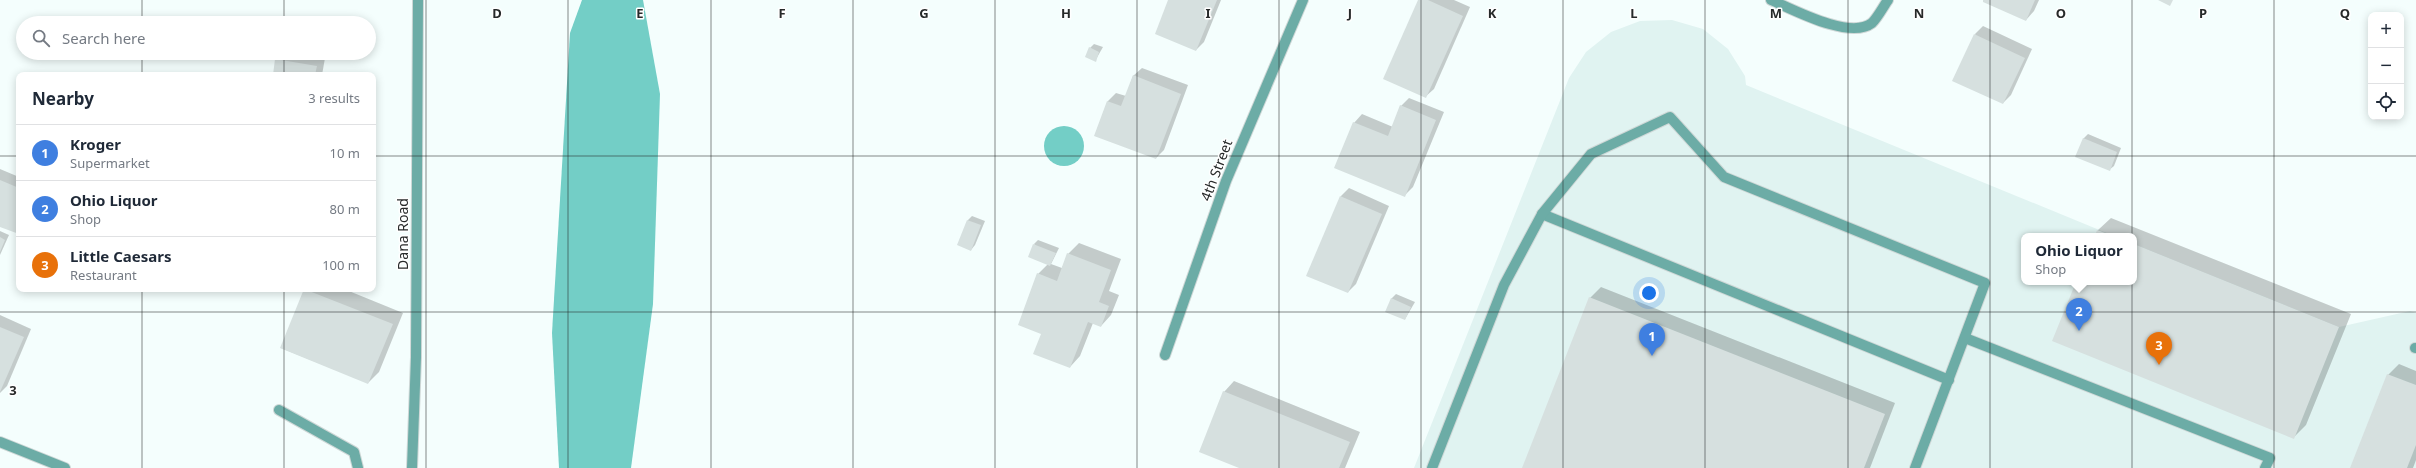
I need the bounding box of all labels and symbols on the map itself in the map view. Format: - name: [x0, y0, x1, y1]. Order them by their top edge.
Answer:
- text: D: [492, 4, 502, 22]
- text: E: [636, 4, 644, 22]
- text: F: [778, 4, 786, 22]
- text: G: [919, 4, 929, 22]
- text: H: [1061, 4, 1071, 22]
- text: I: [1205, 4, 1211, 22]
- text: J: [1347, 4, 1352, 22]
- text: K: [1488, 4, 1497, 22]
- text: L: [1630, 4, 1638, 22]
- text: M: [1770, 4, 1782, 22]
- text: N: [1914, 4, 1924, 22]
- text: O: [2056, 4, 2066, 22]
- text: P: [2199, 4, 2207, 22]
- text: Q: [2340, 4, 2350, 22]
- street label: 4th Street: [1196, 137, 1236, 203]
- street label: Dana Road: [393, 198, 412, 270]
- your location: [1639, 283, 1659, 303]
- pin: 2: [2066, 298, 2092, 331]
- pin: 1: [1639, 323, 1665, 356]
- pin: 3: [2146, 332, 2172, 365]
- text: 3: [9, 381, 17, 399]

